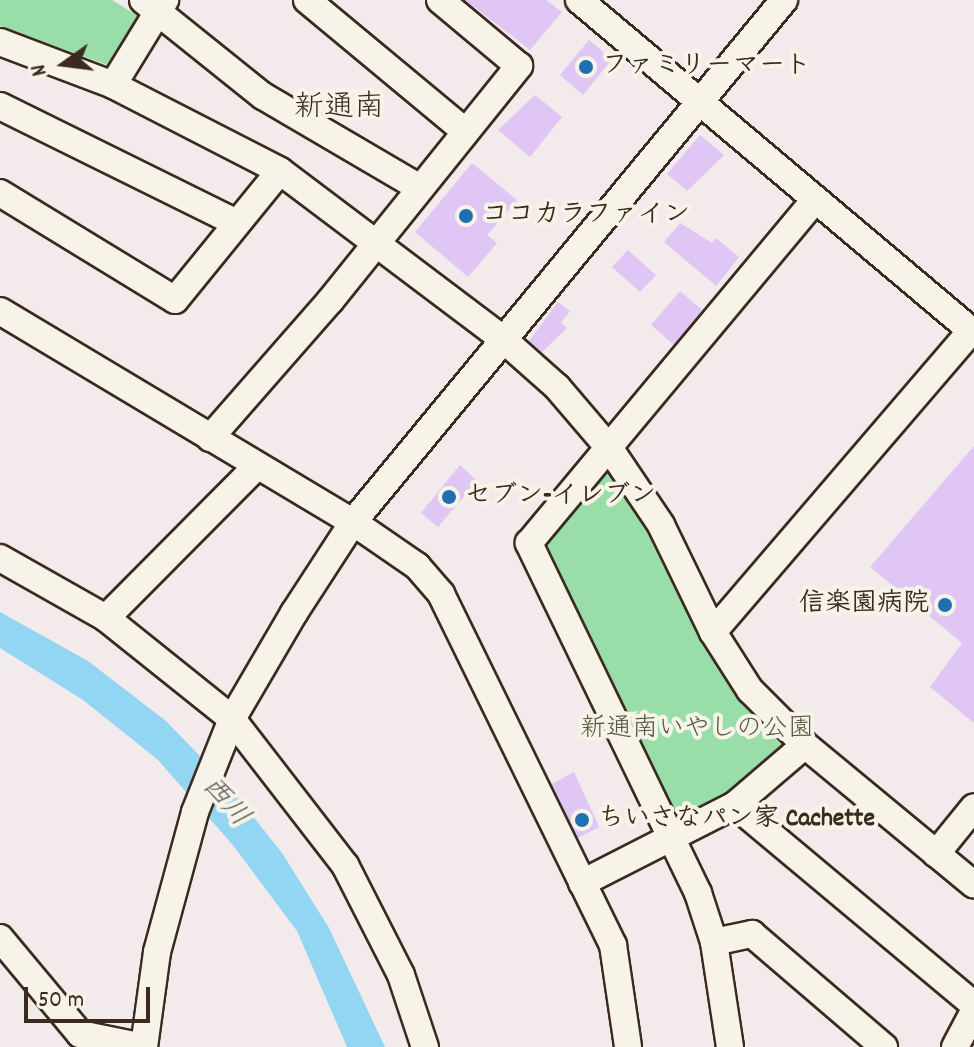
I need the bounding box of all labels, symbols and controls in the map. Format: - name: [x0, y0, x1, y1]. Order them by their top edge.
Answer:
- north arrow: [24, 24, 104, 104]
- place label: ファミリーマート: [602, 51, 810, 83]
- marker: ファミリーマート: [577, 58, 595, 76]
- text: N: [24, 61, 57, 79]
- district label: 新通南: [294, 92, 384, 128]
- place label: ココカラファイン: [482, 200, 690, 232]
- marker: ココカラファイン: [457, 207, 475, 225]
- place label: セブン-イレブン: [465, 481, 656, 513]
- marker: セブン-イレブン: [440, 488, 458, 506]
- place label: 信楽園病院: [799, 589, 929, 621]
- marker: 信楽園病院: [936, 596, 954, 614]
- park label: 新通南いやしの公園: [580, 714, 814, 746]
- water label: 西川: [193, 771, 255, 835]
- place label: ちいさなパン家 Cachette: [598, 804, 875, 836]
- marker: ちいさなパン家 Cachette: [573, 811, 591, 829]
- scale bar: [28, 971, 154, 1021]
- text: 50 m: [38, 984, 84, 1018]

